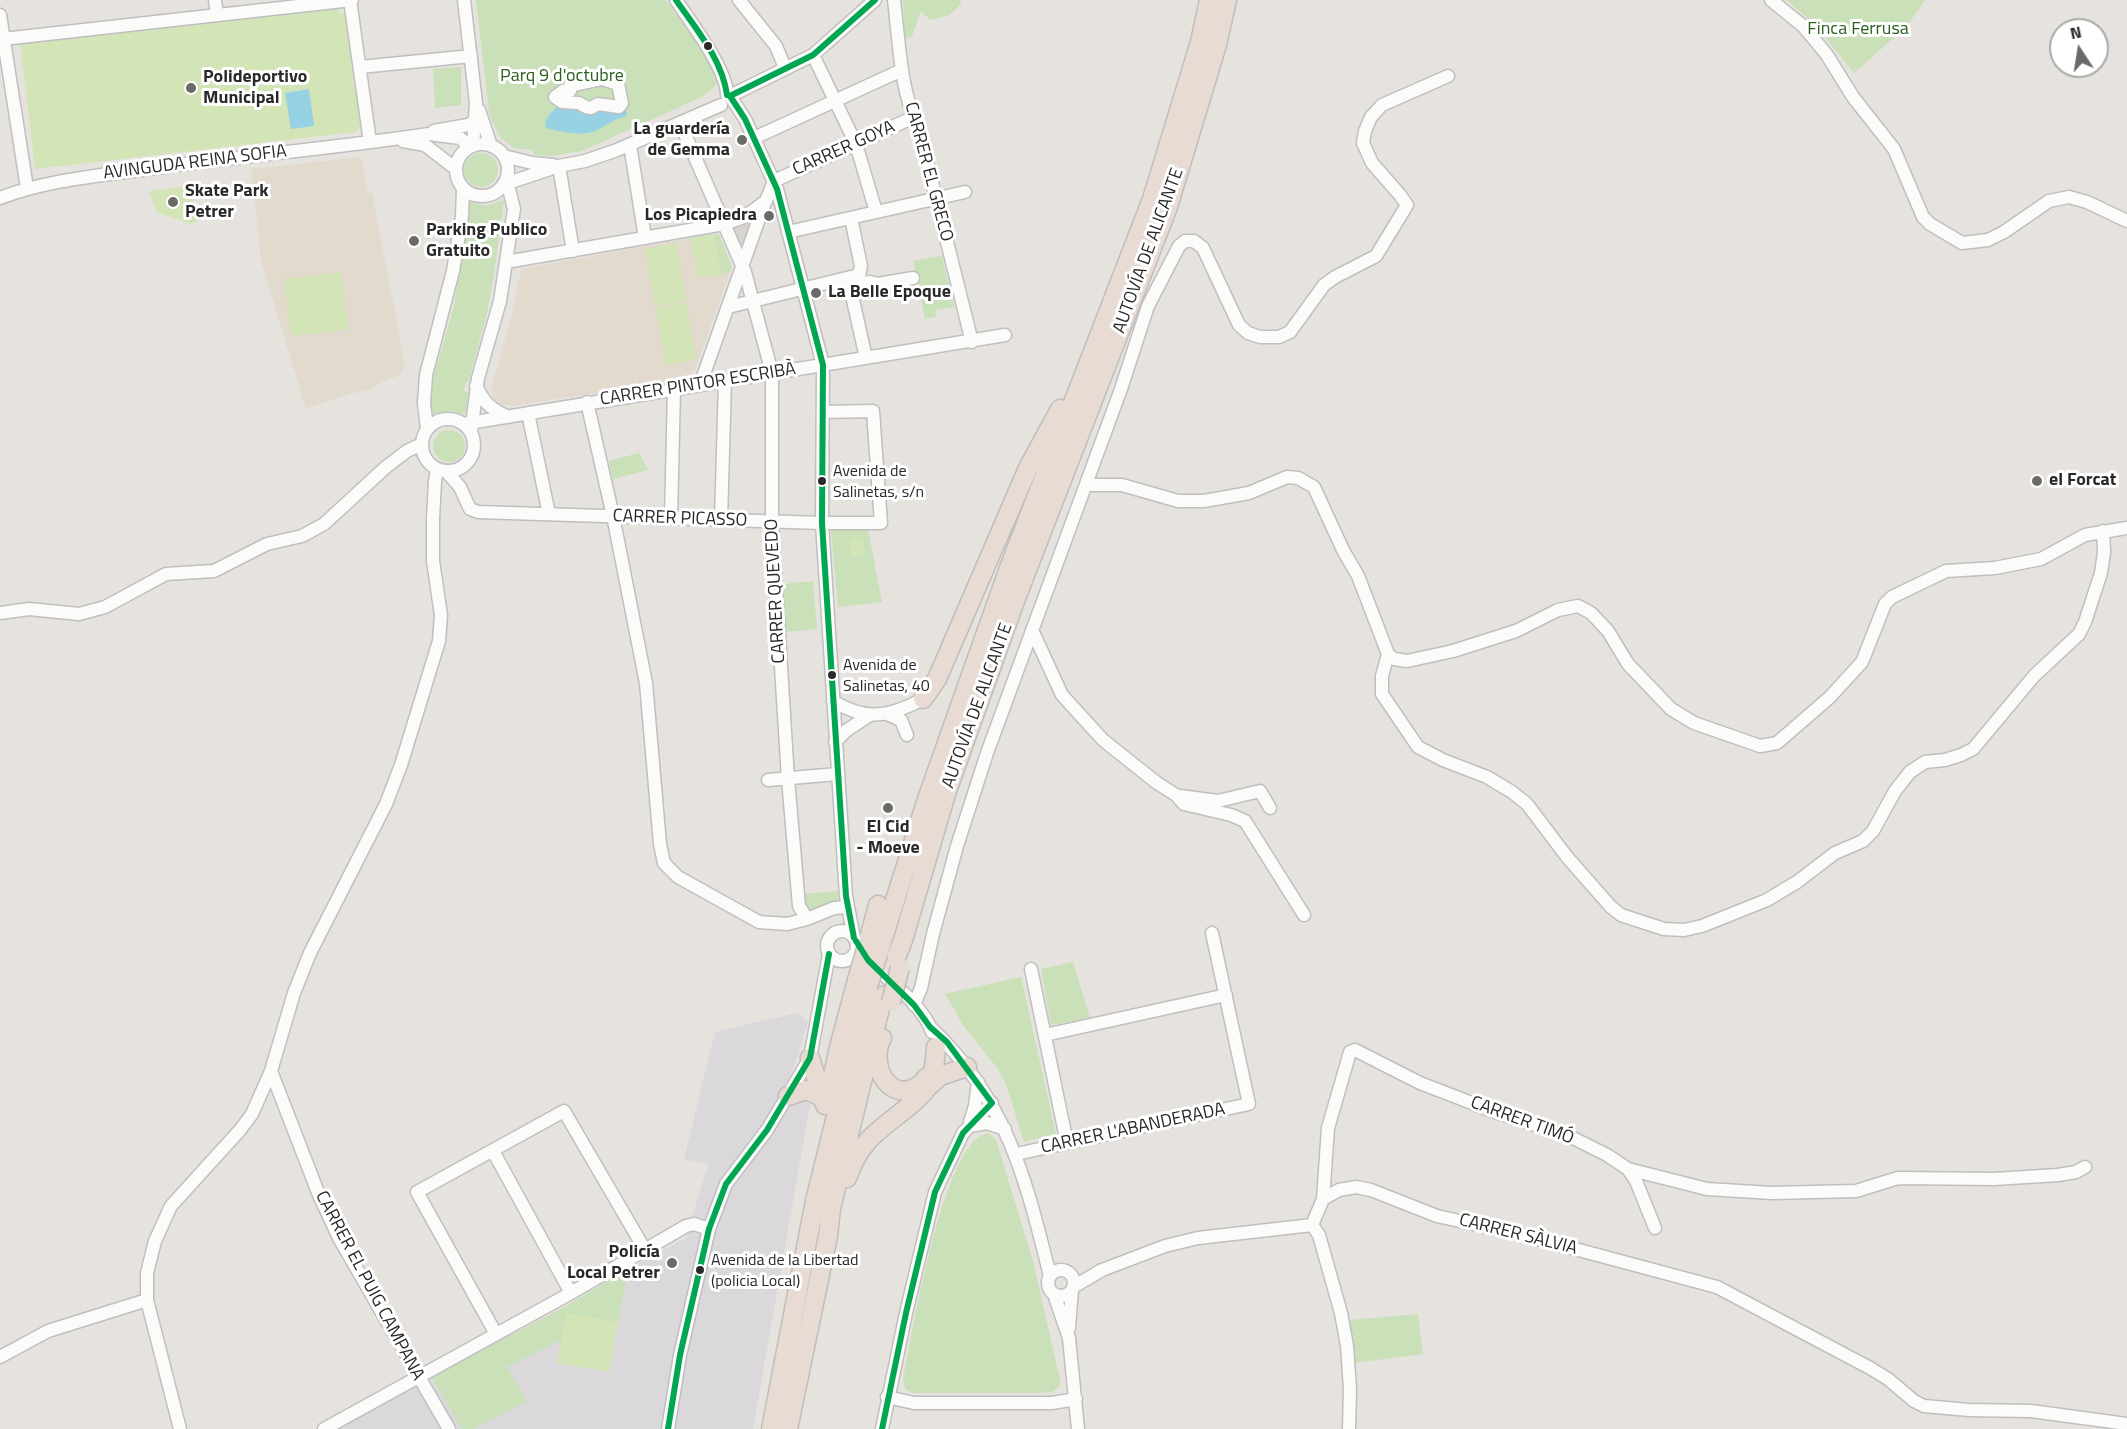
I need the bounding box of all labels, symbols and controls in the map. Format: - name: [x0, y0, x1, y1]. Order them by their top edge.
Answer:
- north arrow: [2049, 18, 2109, 78]
- park label: Finca Ferrusa: [1807, 19, 1909, 41]
- text: N: [2068, 19, 2084, 45]
- unlabelled marker: [702, 40, 714, 52]
- park label: Parq 9 d'octubre: [500, 66, 624, 88]
- place label: Polideportivo Municipal: [203, 67, 307, 110]
- marker: Polideportivo Municipal: [184, 81, 198, 95]
- street label: CARRER EL GRECO: [899, 100, 957, 244]
- street label: CARRER GOYA: [789, 117, 899, 181]
- place label: La guardería de Gemma: [633, 119, 730, 162]
- marker: La guardería de Gemma: [735, 133, 749, 147]
- street label: AVINGUDA REINA SOFIA: [102, 141, 288, 185]
- street label: AUTOVÍA DE ALICANTE: [1109, 166, 1189, 336]
- place label: Skate Park Petrer: [185, 181, 269, 224]
- marker: Skate Park Petrer: [166, 195, 180, 209]
- place label: Los Picapiedra: [645, 205, 757, 227]
- marker: Los Picapiedra: [762, 209, 776, 223]
- place label: Parking Publico Gratuito: [426, 220, 547, 262]
- marker: Parking Publico Gratuito: [407, 234, 421, 248]
- place label: La Belle Epoque: [828, 282, 951, 304]
- marker: La Belle Epoque: [809, 286, 823, 300]
- street label: CARRER PINTOR ESCRIBÀ: [599, 359, 797, 411]
- place label: Avenida de Salinetas, s/n: [833, 462, 924, 500]
- place label: el Forcat: [2049, 470, 2116, 492]
- marker: el Forcat: [2030, 474, 2044, 488]
- marker: Avenida de Salinetas, s/n: [816, 475, 828, 487]
- street label: CARRER PICASSO: [612, 506, 748, 532]
- street label: CARRER QUEVEDO: [761, 518, 791, 664]
- street label: AUTOVÍA DE ALICANTE: [938, 621, 1018, 791]
- place label: Avenida de Salinetas, 40: [843, 656, 930, 694]
- marker: Avenida de Salinetas, 40: [826, 669, 838, 681]
- marker: El Cid - Moeve: [881, 801, 895, 815]
- place label: El Cid - Moeve: [856, 817, 920, 860]
- street label: CARRER TIMÓ: [1467, 1092, 1577, 1150]
- street label: CARRER L'ABANDERADA: [1039, 1099, 1227, 1159]
- street label: CARRER EL PUIG CAMPANA: [310, 1188, 428, 1384]
- street label: CARRER SÀLVIA: [1457, 1210, 1579, 1260]
- place label: Policía Local Petrer: [567, 1242, 660, 1284]
- place label: Avenida de la Libertad (policia Local): [711, 1251, 859, 1289]
- marker: Policía Local Petrer: [665, 1256, 679, 1270]
- marker: Avenida de la Libertad (policia Local): [694, 1264, 706, 1276]

